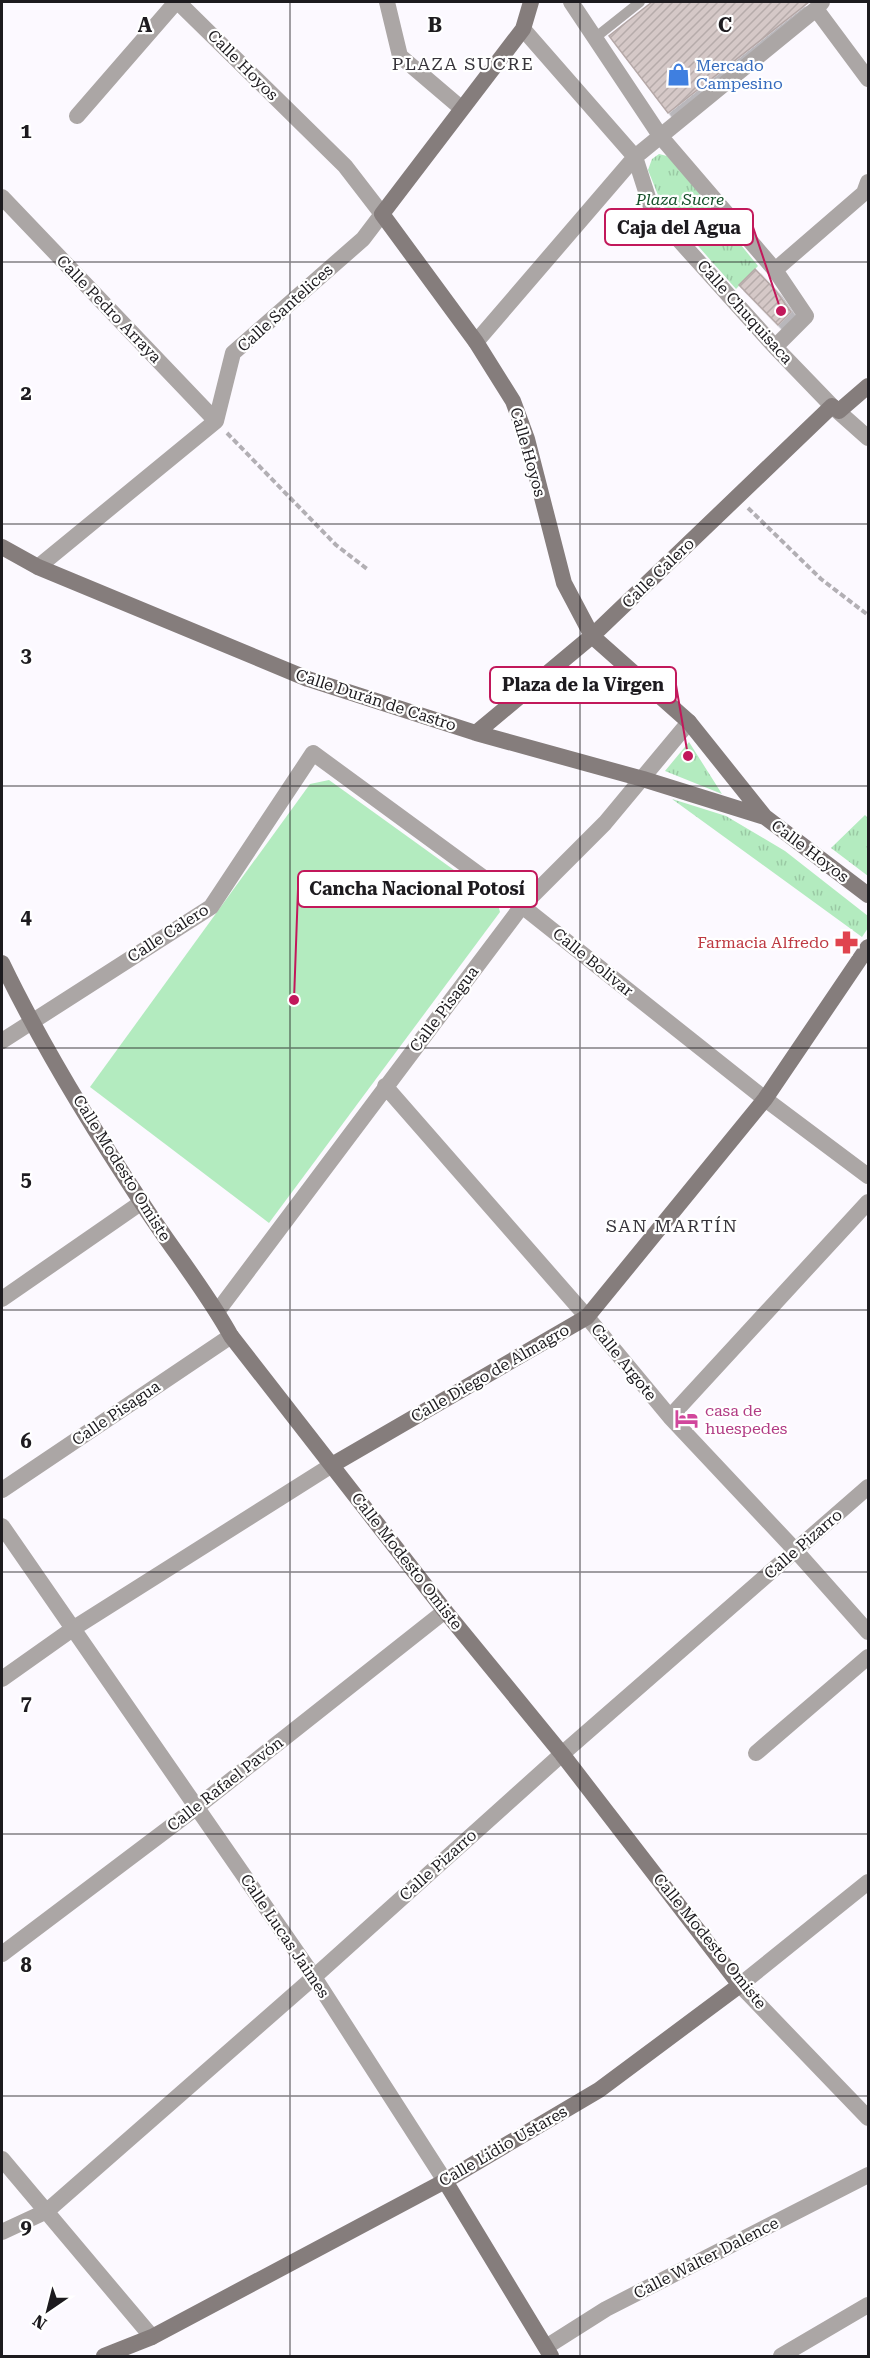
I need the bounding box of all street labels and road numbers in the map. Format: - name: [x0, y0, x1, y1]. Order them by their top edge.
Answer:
- street label: Calle Hoyos: [204, 26, 283, 105]
- street label: Calle Pedro Arraya: [53, 251, 166, 367]
- street label: Calle Chuquisaca: [693, 256, 797, 368]
- street label: Calle Santelices: [233, 260, 337, 356]
- street label: Calle Hoyos: [506, 405, 550, 499]
- street label: Calle Calero: [618, 534, 698, 612]
- street label: Calle Durán de Castro: [293, 665, 459, 735]
- street label: Calle Hoyos: [768, 816, 853, 887]
- street label: Calle Calero: [124, 900, 212, 966]
- street label: Calle Bolivar: [549, 924, 637, 1000]
- street label: Calle Pisagua: [406, 962, 483, 1056]
- street label: Calle Modesto Omiste: [69, 1091, 175, 1245]
- street label: Calle Diego de Almagro: [407, 1320, 573, 1426]
- street label: Calle Argote: [587, 1320, 661, 1404]
- street label: Calle Pisagua: [68, 1376, 164, 1449]
- street label: Calle Modesto Omiste: [348, 1489, 467, 1634]
- street label: Calle Pizarro: [760, 1505, 846, 1583]
- street label: Calle Rafael Pavón: [163, 1733, 287, 1835]
- street label: Calle Pizarro: [395, 1825, 481, 1905]
- street label: Calle Modesto Omiste: [650, 1869, 771, 2013]
- street label: Calle Lucas Jaimes: [236, 1870, 334, 2002]
- street label: Calle Lidio Ustares: [436, 2101, 571, 2190]
- street label: Calle Walter Dalence: [630, 2213, 782, 2303]

